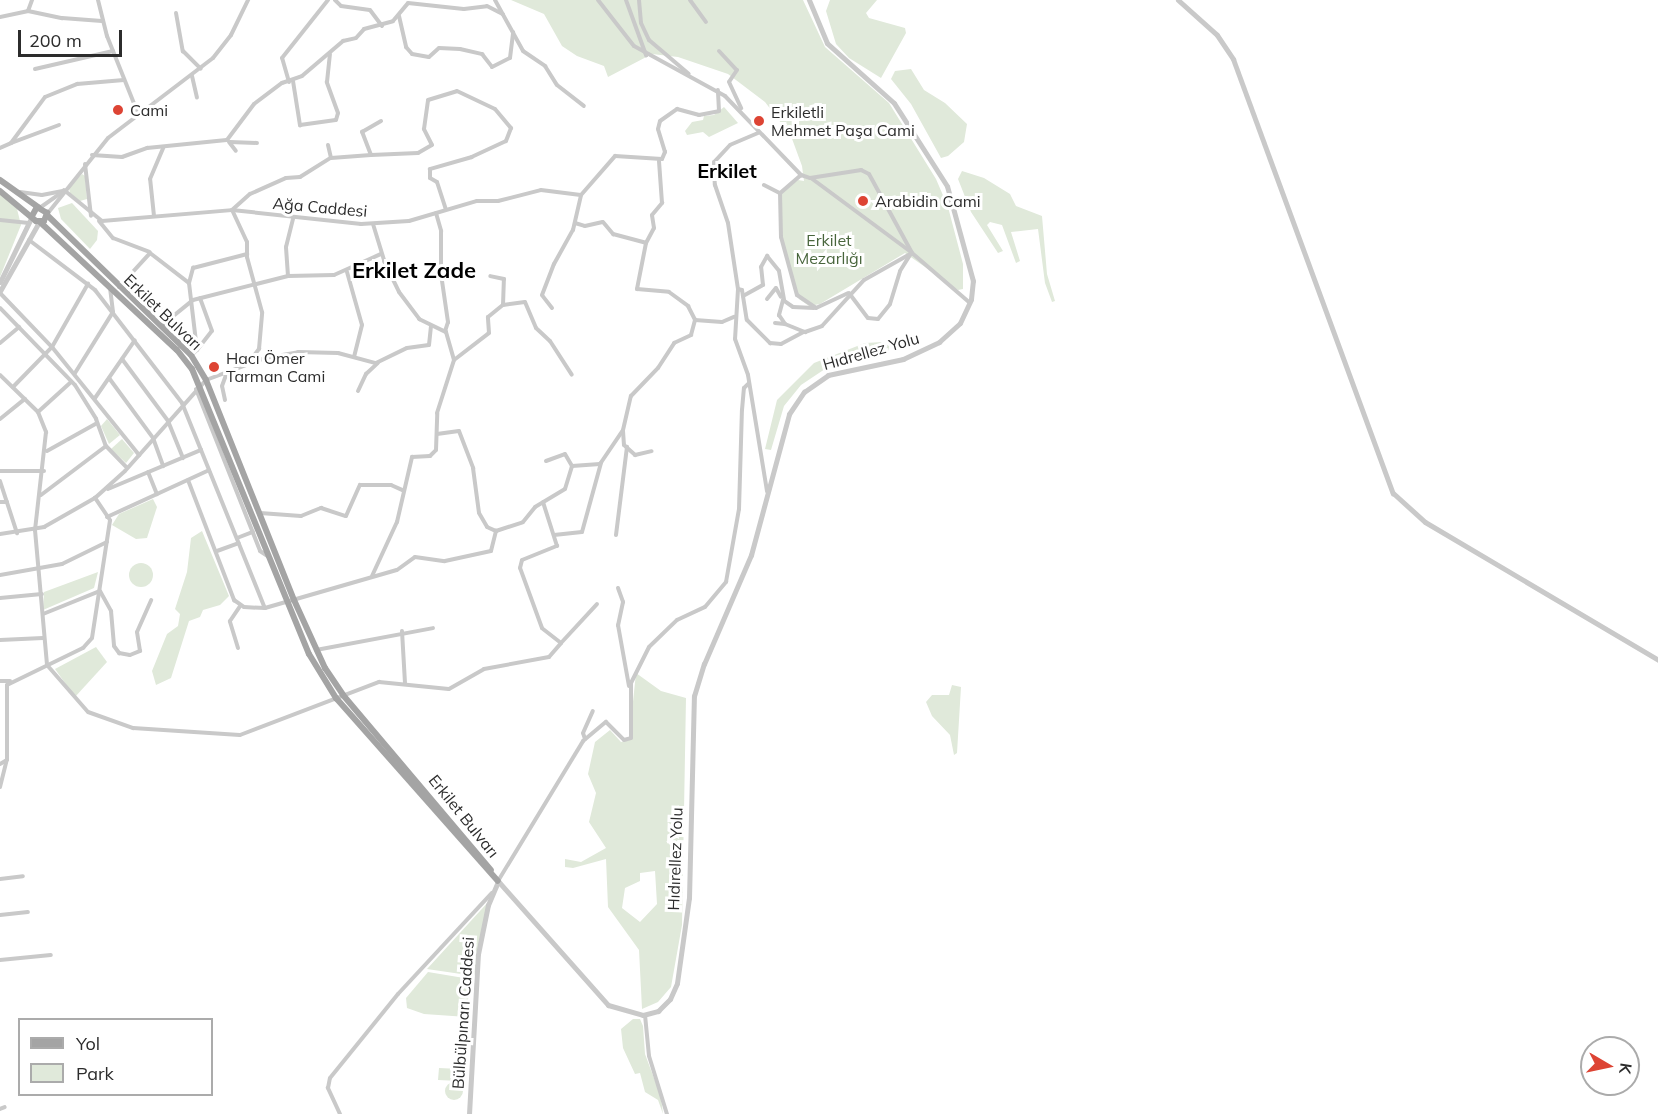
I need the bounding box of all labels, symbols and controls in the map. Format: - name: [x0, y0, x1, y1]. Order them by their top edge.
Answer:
- scale bar: [21, 18, 124, 56]
- text: 200 m: [29, 29, 82, 52]
- place label: Cami: [130, 100, 168, 120]
- place label: Erkiletli Mehmet Paşa Cami: [771, 102, 915, 140]
- marker: Cami: [111, 103, 125, 117]
- marker: Erkiletli Mehmet Paşa Cami: [752, 114, 766, 128]
- district label: Erkilet: [697, 158, 757, 182]
- place label: Arabidin Cami: [875, 191, 981, 211]
- street label: Ağa Caddesi: [272, 193, 368, 221]
- marker: Arabidin Cami: [856, 194, 870, 208]
- park label: Erkilet Mezarlığı: [795, 230, 863, 268]
- district label: Erkilet Zade: [352, 258, 476, 284]
- street label: Erkilet Bulvarı: [120, 270, 206, 354]
- street label: Hıdrellez Yolu: [821, 328, 921, 374]
- place label: Hacı Ömer Tarman Cami: [226, 348, 325, 386]
- marker: Hacı Ömer Tarman Cami: [207, 360, 221, 374]
- street label: Erkilet Bulvarı: [425, 771, 503, 861]
- street label: Hıdırellez Yolu: [664, 807, 686, 911]
- street label: Bülbülpınarı Caddesi: [448, 936, 478, 1090]
- legend: [18, 1018, 213, 1096]
- text: Yol: [76, 1032, 100, 1055]
- north arrow: [1580, 1036, 1640, 1096]
- text: Park: [76, 1062, 114, 1085]
- text: K: [1615, 1062, 1637, 1075]

